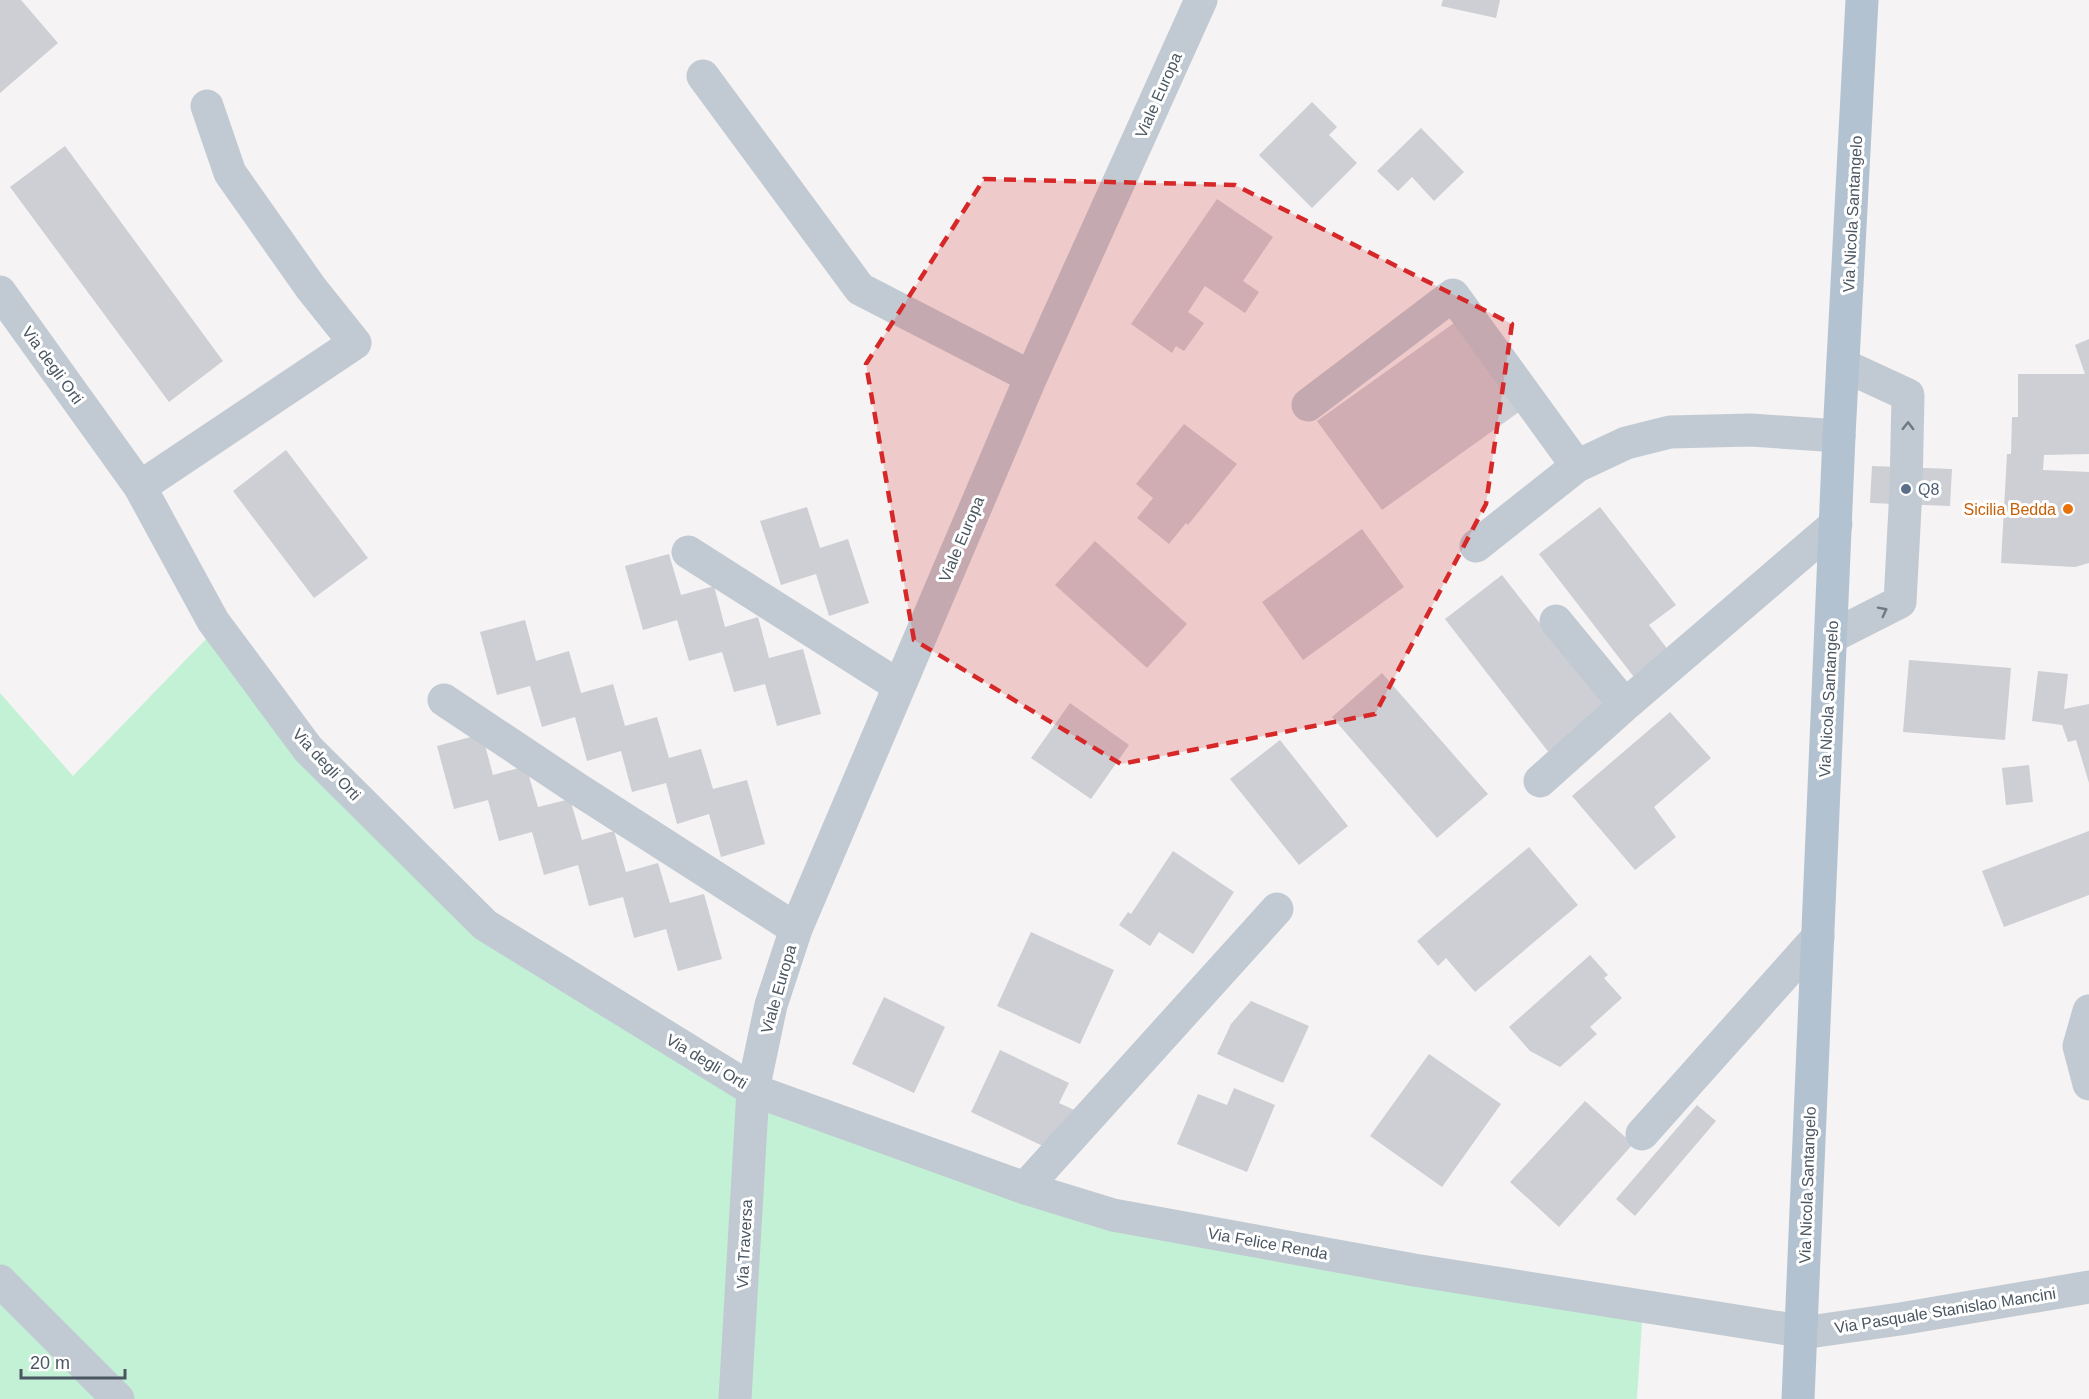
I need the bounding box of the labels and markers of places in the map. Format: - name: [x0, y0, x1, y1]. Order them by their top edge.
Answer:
- place label: Q8: [1918, 481, 1939, 498]
- marker: Q8: [1899, 482, 1913, 496]
- place label: Sicilia Bedda: [1964, 501, 2056, 518]
- marker: Sicilia Bedda: [2061, 502, 2075, 516]

